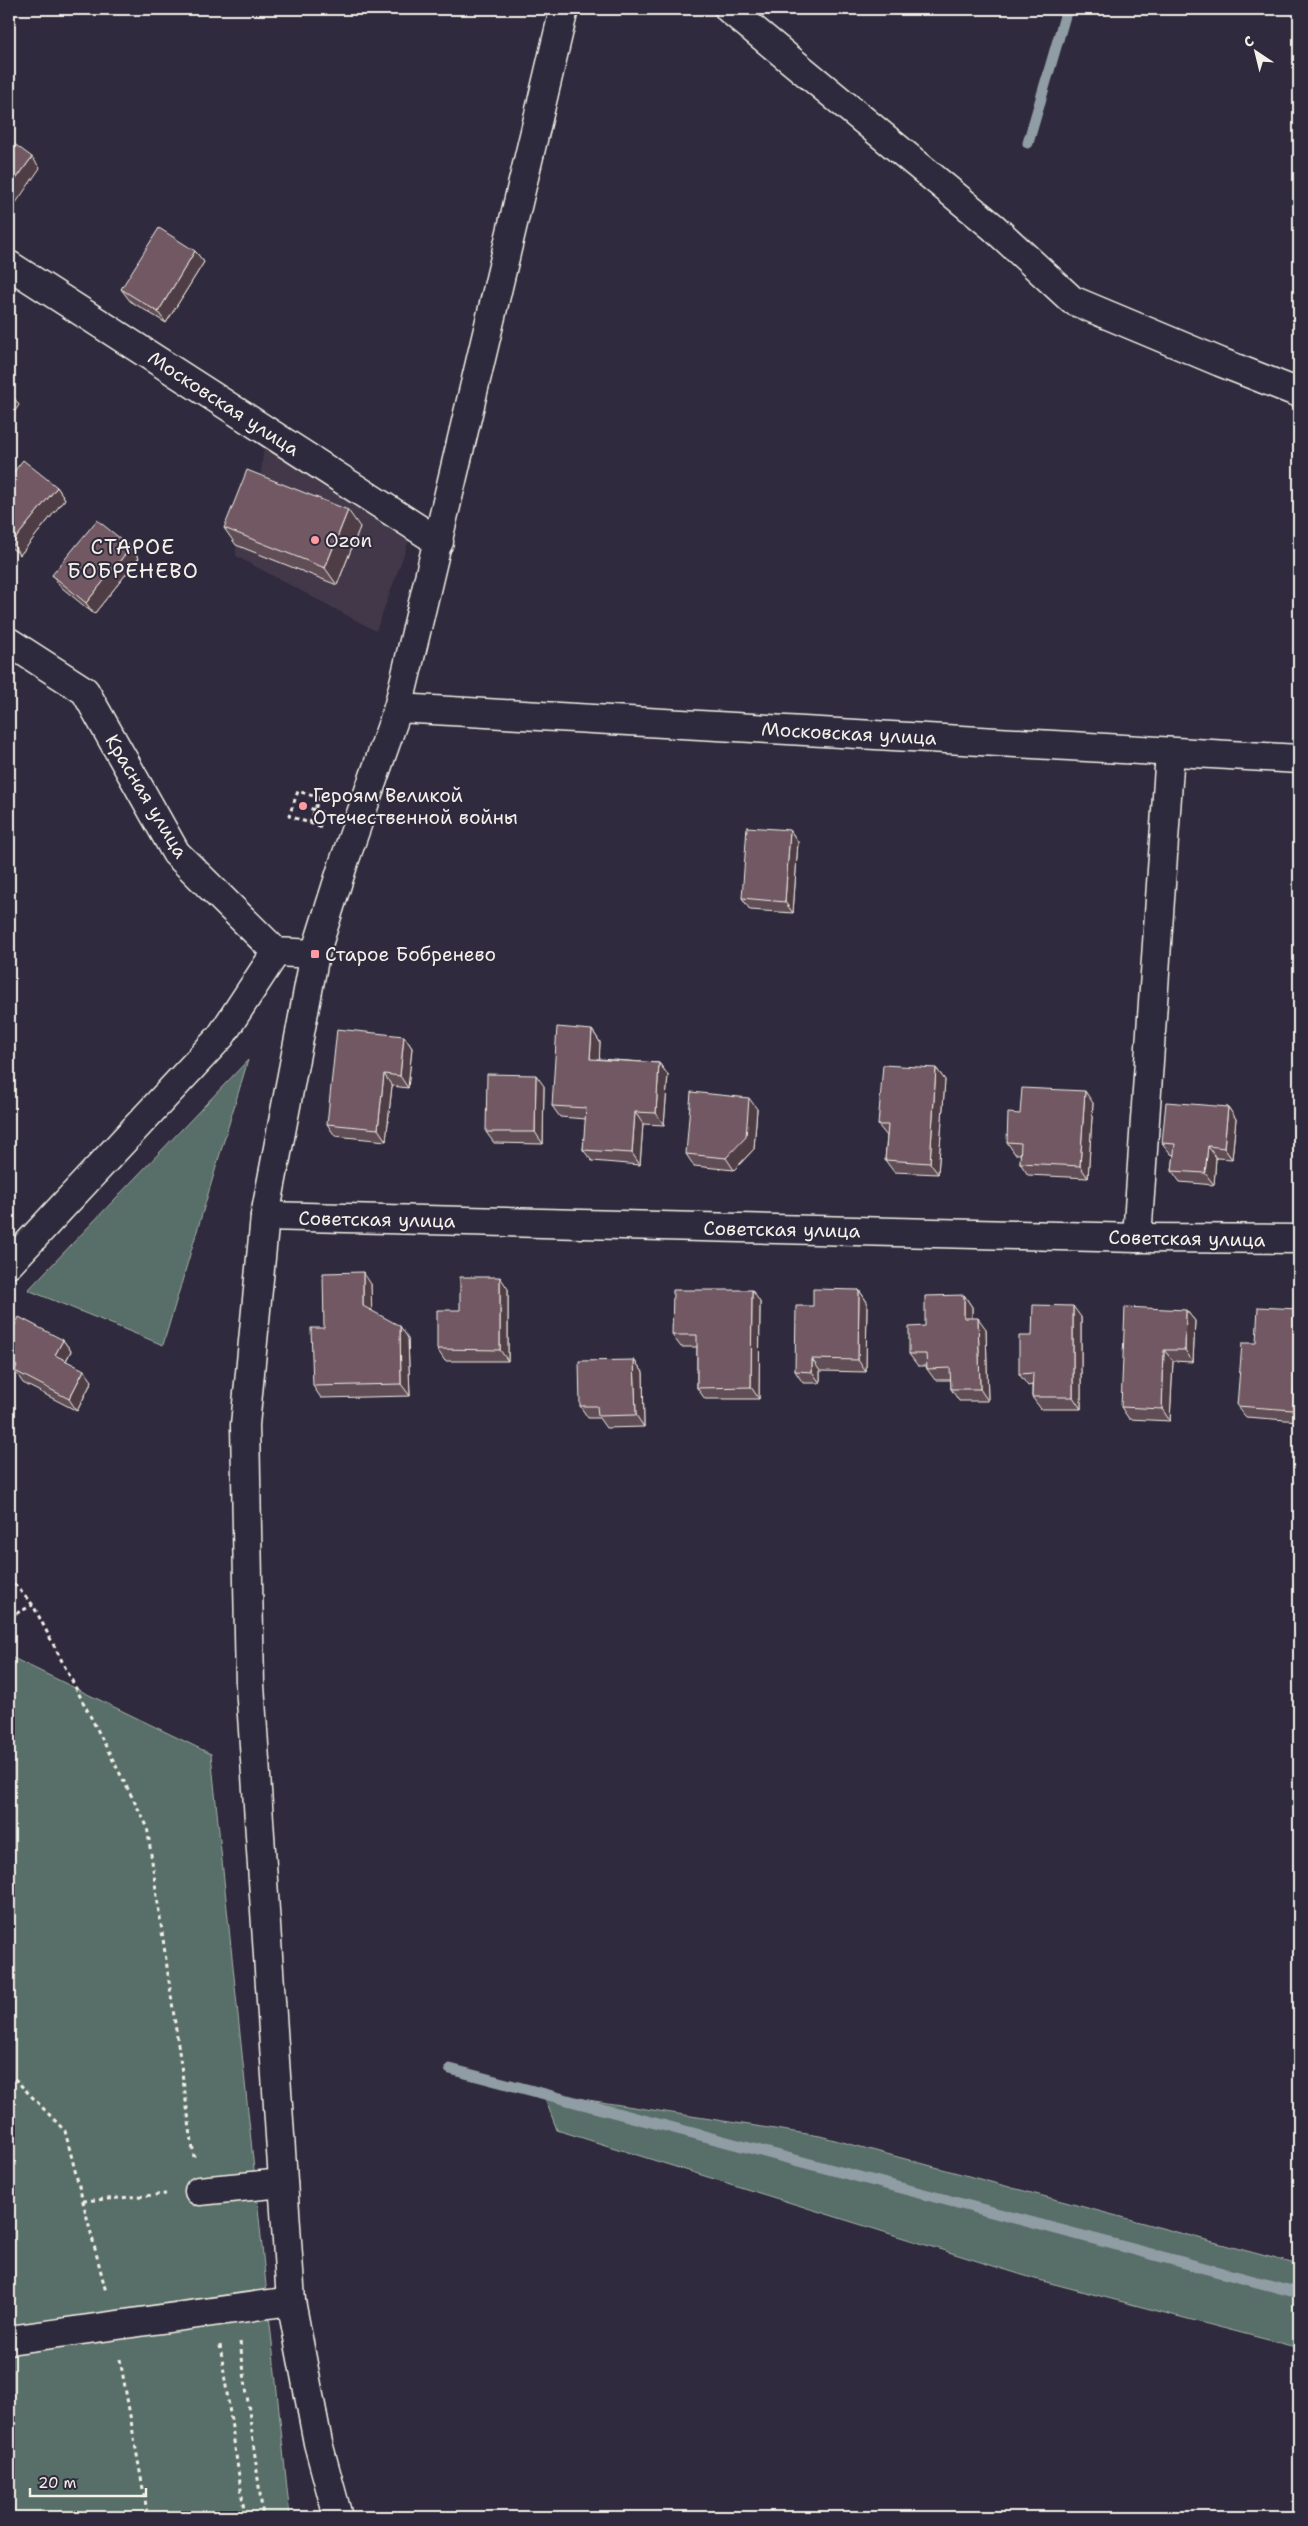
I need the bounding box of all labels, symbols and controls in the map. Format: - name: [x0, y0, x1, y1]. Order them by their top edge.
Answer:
- north arrow: [1230, 28, 1280, 78]
- text: С: [1240, 32, 1257, 51]
- street label: Московская улица: [143, 345, 304, 462]
- place label: Ozon: [325, 528, 372, 553]
- district label: СТАРОЕ БОБРЕНЕВО: [67, 533, 199, 585]
- marker: Ozon: [309, 534, 321, 546]
- street label: Московская улица: [761, 716, 937, 751]
- street label: Красная улица: [100, 730, 194, 863]
- place label: Героям Великой Отечественной войны: [313, 783, 518, 830]
- marker: Героям Великой Отечественной войны: [297, 800, 309, 812]
- place label: Старое Бобренево: [325, 942, 496, 967]
- marker: Старое Бобренево: [309, 948, 321, 960]
- street label: Советская улица: [298, 1206, 456, 1233]
- street label: Советская улица: [703, 1216, 861, 1243]
- street label: Советская улица: [1108, 1225, 1266, 1252]
- scale bar: [30, 2466, 146, 2498]
- text: 20 m: [38, 2473, 77, 2493]

